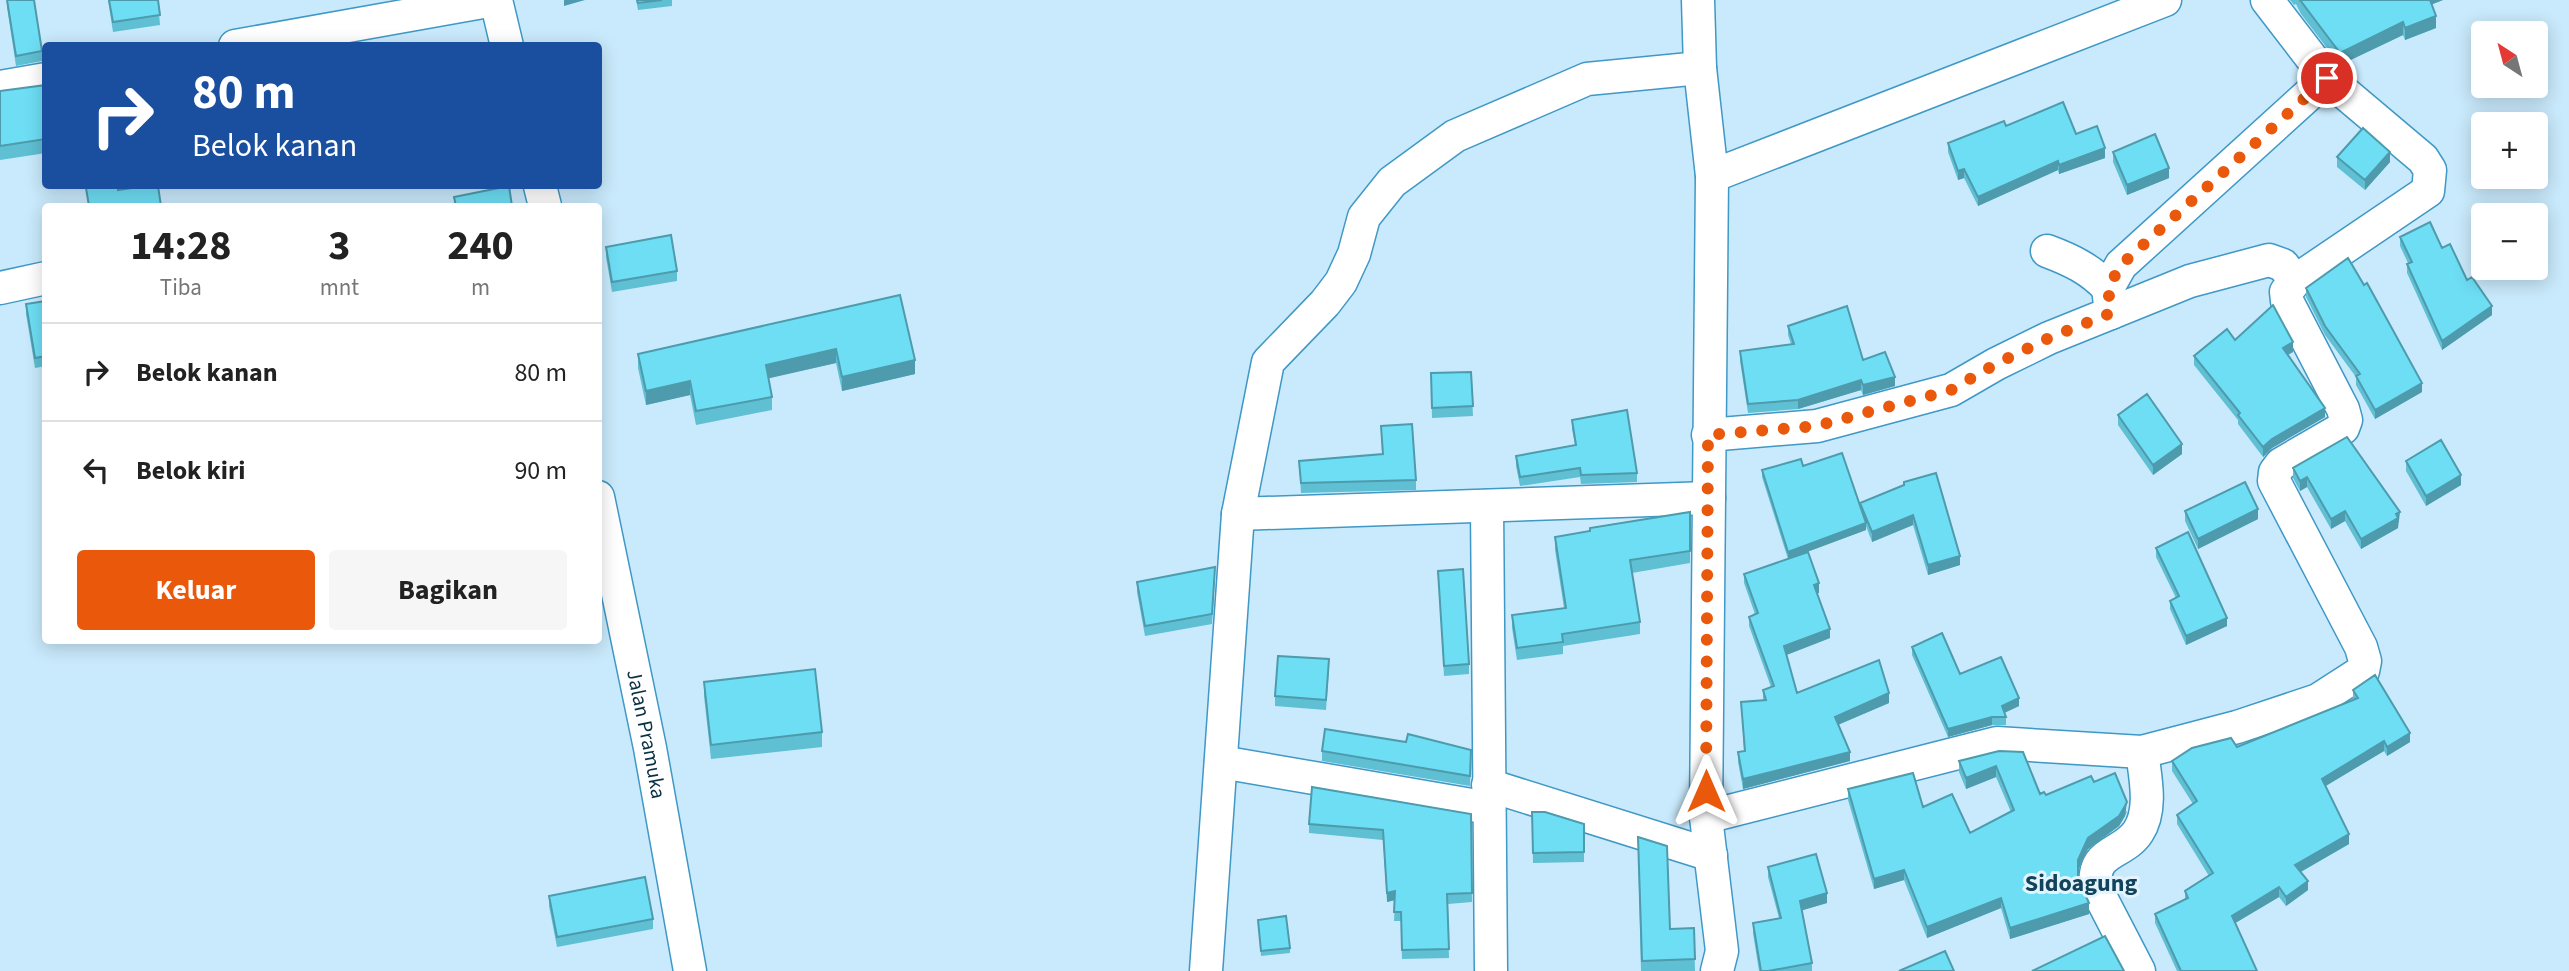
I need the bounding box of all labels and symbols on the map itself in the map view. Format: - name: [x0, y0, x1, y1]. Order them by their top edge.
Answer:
- north arrow: [2471, 21, 2548, 98]
- pin: [2297, 48, 2357, 108]
- street label: Jalan Pramuka: [619, 667, 674, 801]
- position arrow: [1669, 754, 1743, 828]
- district label: Sidoagung: [2025, 866, 2137, 901]

